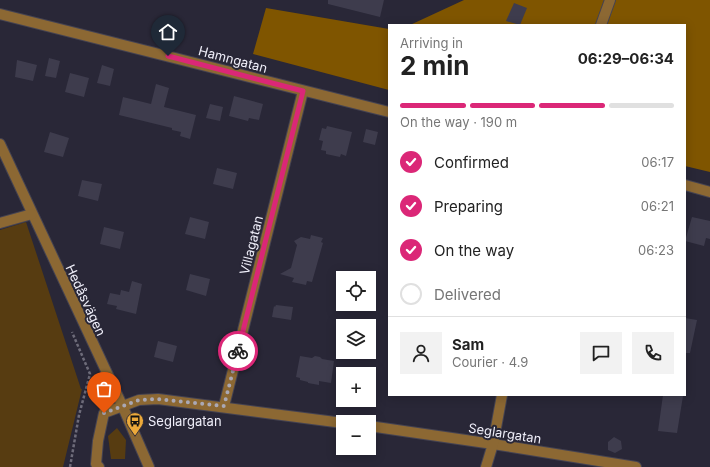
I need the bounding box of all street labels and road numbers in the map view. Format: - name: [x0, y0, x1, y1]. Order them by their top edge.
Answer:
- street label: Hamngatan: [197, 42, 269, 76]
- street label: Villagatan: [236, 214, 266, 276]
- street label: Hedåsvägen: [62, 262, 110, 338]
- street label: Seglargatan: [467, 419, 543, 447]

